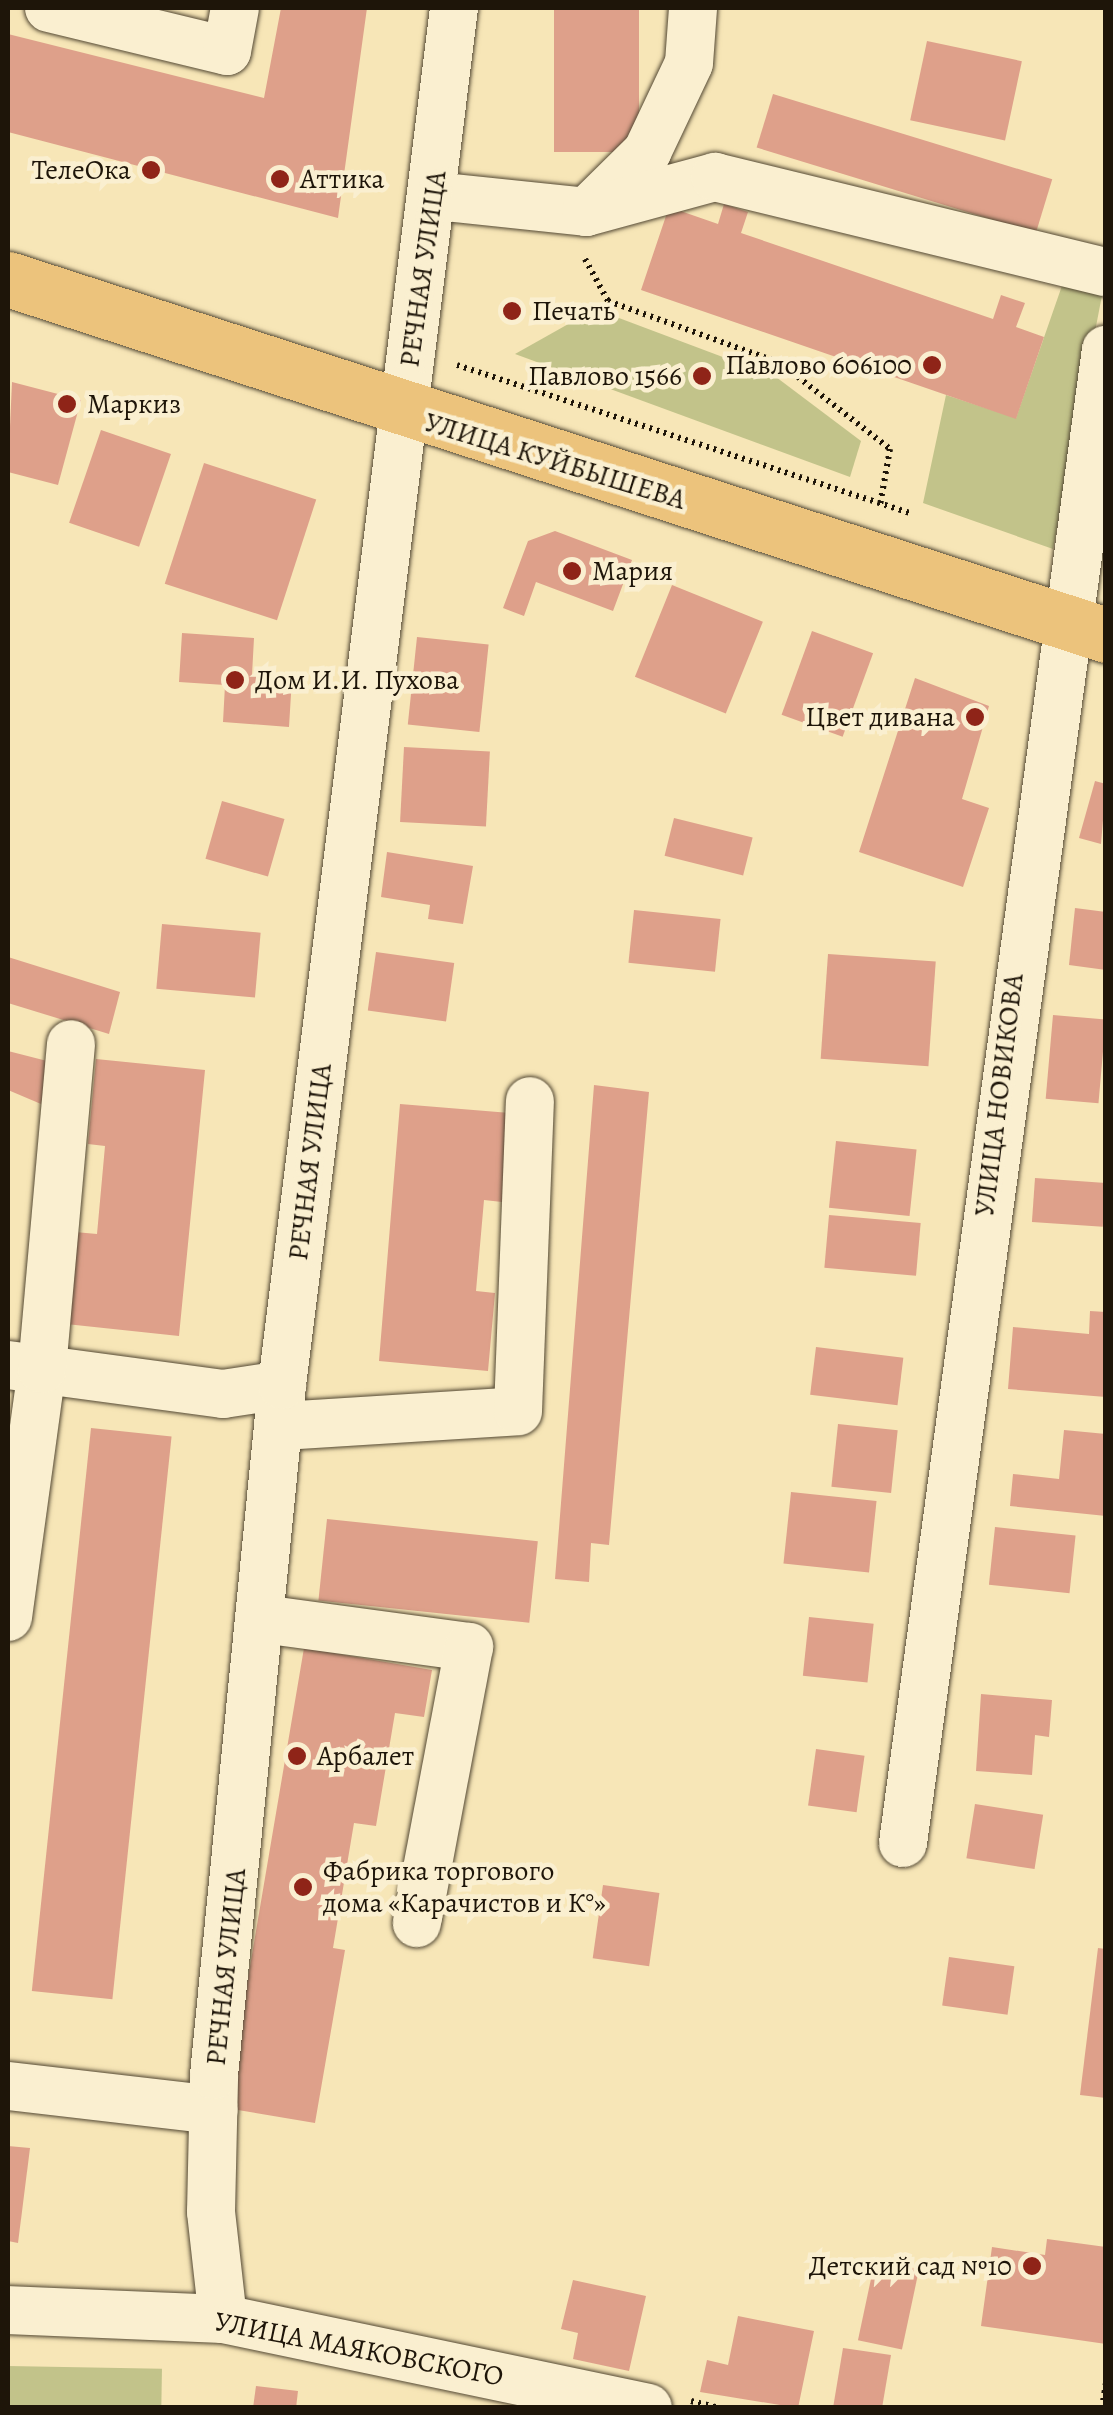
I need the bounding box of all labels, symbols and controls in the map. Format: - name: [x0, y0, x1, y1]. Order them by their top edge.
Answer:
- place label: ТелеОка: [32, 153, 131, 187]
- marker: ТелеОка: [140, 159, 162, 181]
- place label: Аттика: [300, 162, 385, 196]
- marker: Аттика: [269, 168, 291, 190]
- street label: РЕЧНАЯ УЛИЦА: [393, 169, 453, 369]
- place label: Печать: [532, 294, 615, 328]
- marker: Печать: [501, 300, 523, 322]
- place label: Павлово 606100: [725, 348, 912, 382]
- marker: Павлово 606100: [921, 354, 943, 376]
- place label: Павлово 1566: [528, 359, 682, 393]
- marker: Павлово 1566: [691, 365, 713, 387]
- place label: Маркиз: [87, 387, 181, 421]
- marker: Маркиз: [56, 393, 78, 415]
- street label: УЛИЦА КУЙБЫШЕВА: [420, 405, 690, 517]
- place label: Мария: [592, 554, 673, 588]
- marker: Мария: [561, 560, 583, 582]
- place label: Дом И.И. Пухова: [255, 663, 460, 697]
- marker: Дом И.И. Пухова: [224, 669, 246, 691]
- place label: Цвет дивана: [805, 700, 955, 734]
- marker: Цвет дивана: [964, 706, 986, 728]
- street label: УЛИЦА НОВИКОВА: [967, 972, 1031, 1218]
- street label: РЕЧНАЯ УЛИЦА: [281, 1062, 339, 1262]
- place label: Арбалет: [317, 1739, 414, 1773]
- marker: Арбалет: [286, 1745, 308, 1767]
- place label: Фабрика торгового дома «Карачистов и К°»: [323, 1854, 606, 1920]
- street label: РЕЧНАЯ УЛИЦА: [199, 1867, 253, 2067]
- marker: Фабрика торгового дома «Карачистов и К°»: [292, 1876, 314, 1898]
- place label: Детский сад №10: [809, 2249, 1012, 2283]
- marker: Детский сад №10: [1021, 2255, 1043, 2277]
- street label: УЛИЦА МАЯКОВСКОГО: [212, 2305, 506, 2393]

